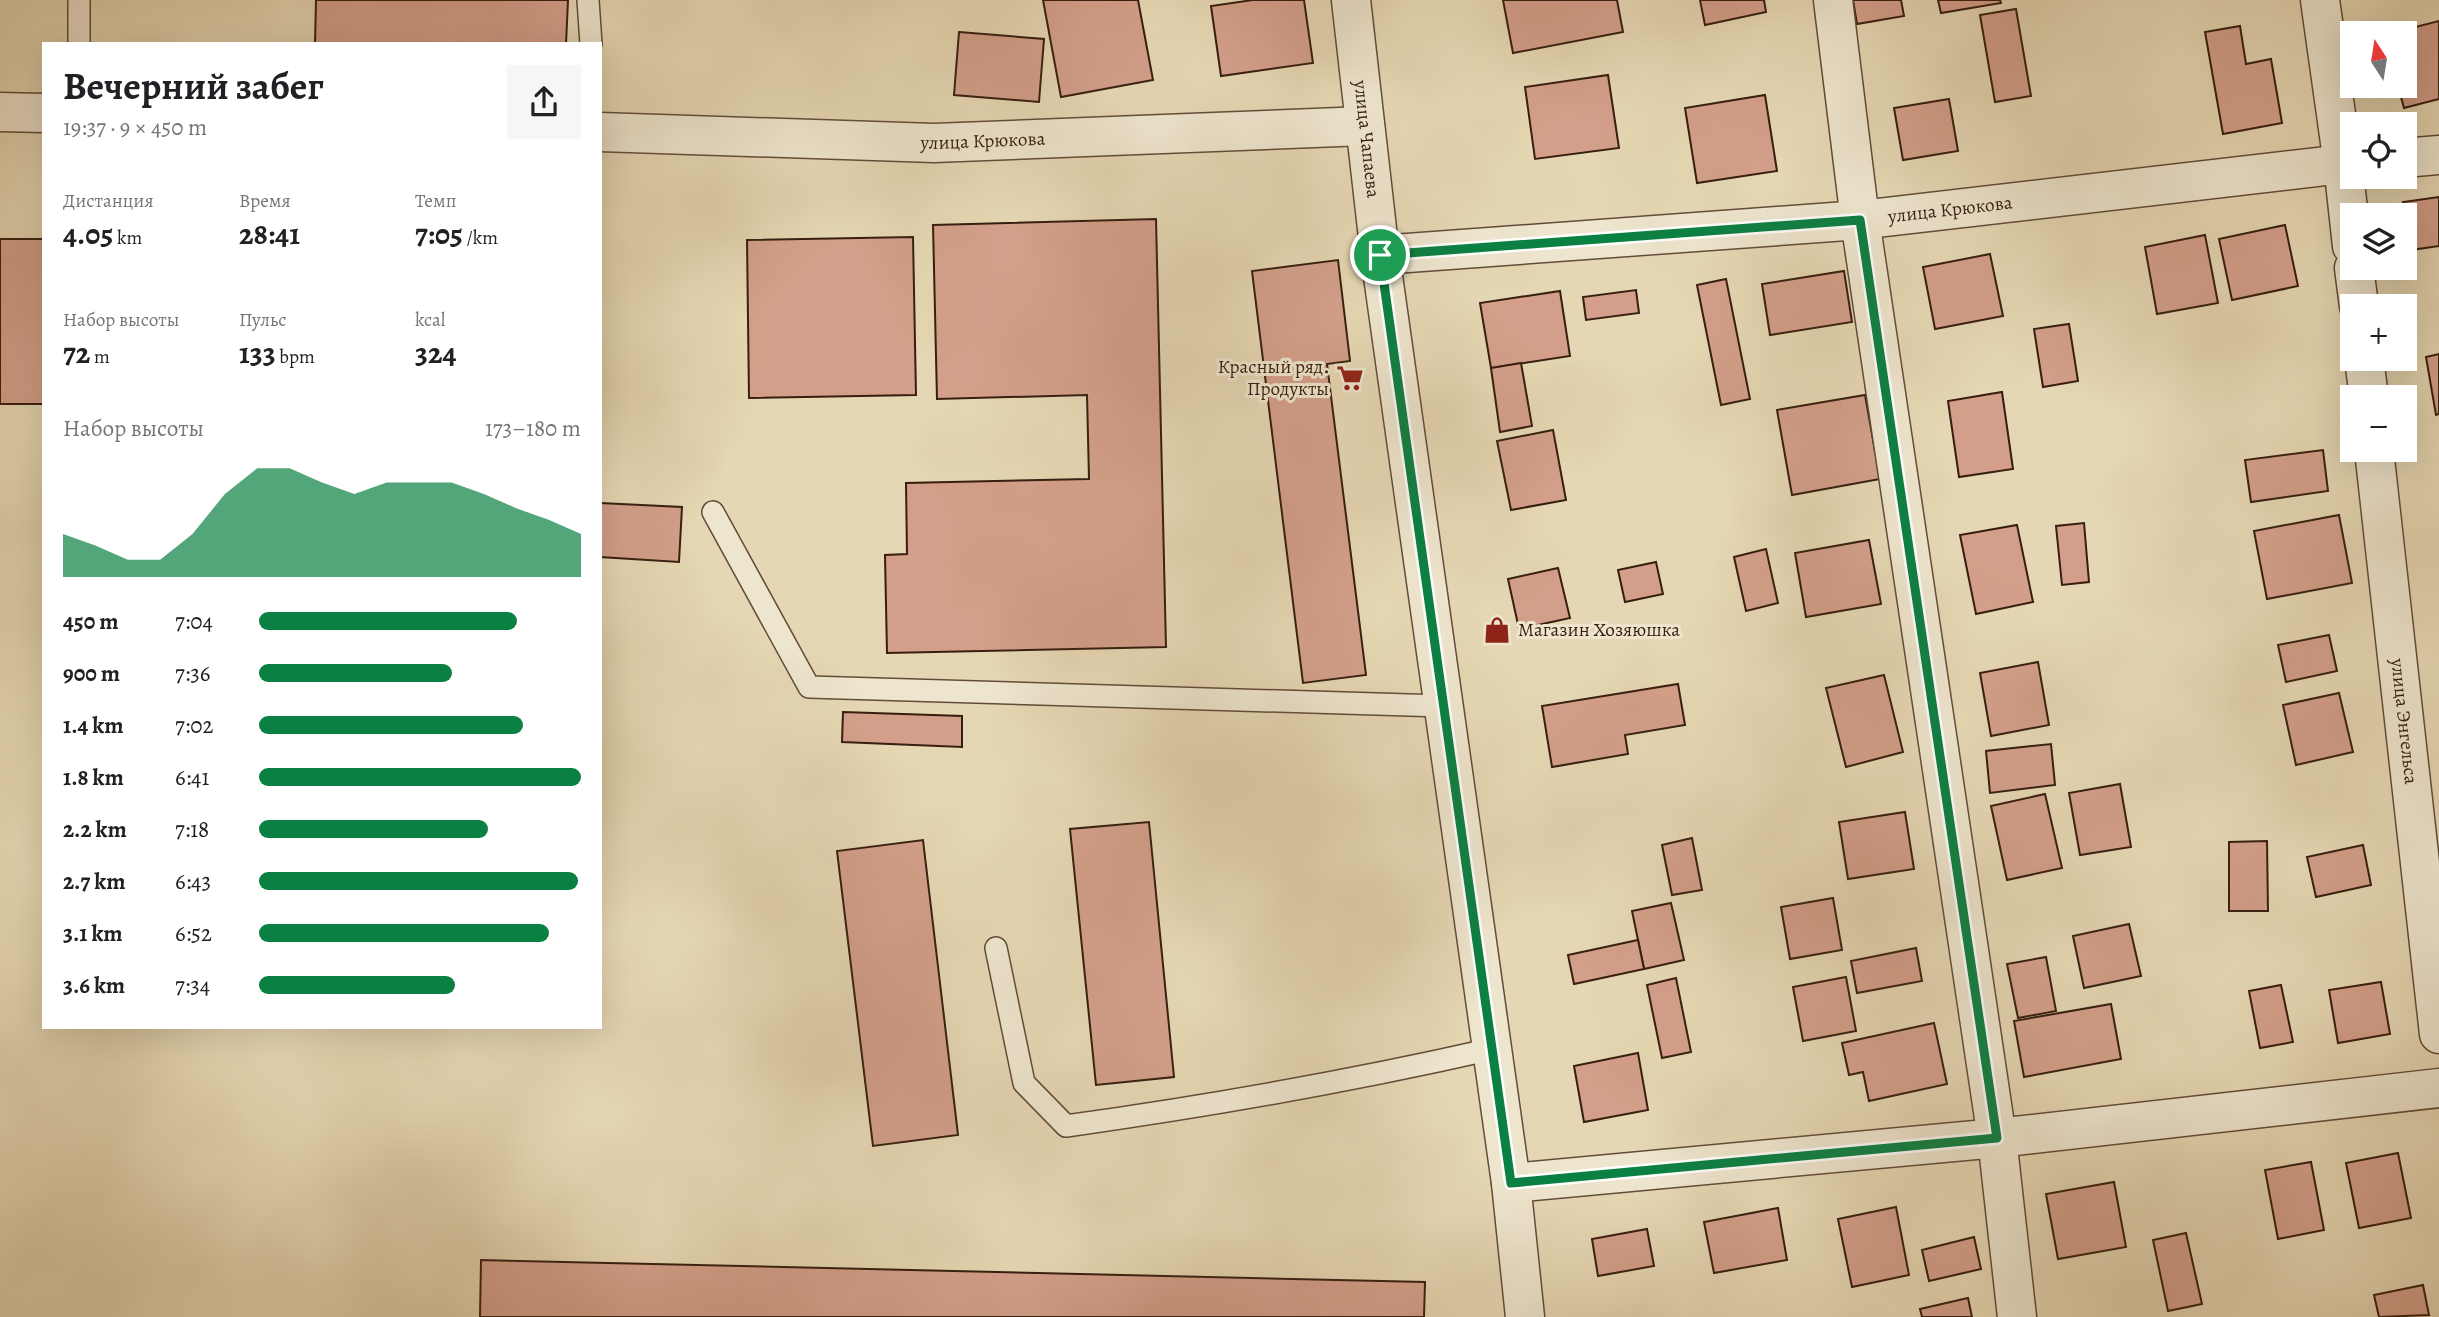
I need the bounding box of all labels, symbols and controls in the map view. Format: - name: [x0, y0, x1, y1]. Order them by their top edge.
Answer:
- north arrow: [2340, 21, 2417, 98]
- map controls: [2340, 21, 2417, 462]
- text: Вечерний забег: [63, 60, 324, 112]
- button: share: [507, 65, 581, 139]
- street label: улица Чапаева: [1347, 78, 1386, 199]
- text: 19:37 · 9 × 450 m: [63, 112, 207, 143]
- button: locate: [2340, 112, 2417, 189]
- street label: улица Крюкова: [919, 126, 1046, 156]
- text: Дистанция: [63, 188, 154, 214]
- text: Время: [239, 188, 291, 214]
- text: Темп: [415, 188, 456, 214]
- street label: улица Крюкова: [1886, 189, 2014, 230]
- button: layers: [2340, 203, 2417, 280]
- text: 4.05: [63, 214, 113, 254]
- text: 28:41: [239, 214, 300, 254]
- text: 7:05: [415, 214, 463, 254]
- text: km: [113, 225, 142, 251]
- text: /km: [463, 225, 498, 251]
- pin: [1350, 225, 1410, 285]
- icon: arrive: [1361, 236, 1399, 274]
- button: +: [2340, 294, 2417, 371]
- text: Набор высоты: [63, 307, 179, 333]
- text: Пульс: [239, 307, 287, 333]
- text: kcal: [415, 307, 445, 333]
- text: 72: [63, 333, 90, 373]
- text: 133: [239, 333, 276, 373]
- text: 324: [415, 333, 457, 373]
- text: m: [90, 344, 110, 370]
- text: bpm: [276, 344, 315, 370]
- place label: Красный ряд. Продукты: [1218, 354, 1329, 402]
- supermarket icon: Красный ряд. Продукты: [1335, 363, 1365, 393]
- button: −: [2340, 385, 2417, 462]
- text: Набор высоты: [63, 413, 204, 444]
- text: 173–180 m: [485, 413, 581, 444]
- text: 450 m: [63, 606, 118, 637]
- text: 7:04: [175, 606, 213, 637]
- shop icon: Магазин Хозяюшка: [1482, 615, 1512, 645]
- place label: Магазин Хозяюшка: [1518, 617, 1680, 643]
- street label: улица Энгельса: [2384, 656, 2424, 786]
- text: 900 m: [63, 658, 120, 689]
- text: 7:36: [175, 658, 210, 689]
- text: 1.4 km: [63, 710, 124, 741]
- text: 7:02: [175, 710, 213, 741]
- text: 1.8 km: [63, 762, 124, 793]
- text: 6:41: [175, 762, 209, 793]
- text: 2.2 km: [63, 814, 127, 845]
- text: 7:18: [175, 814, 209, 845]
- text: 2.7 km: [63, 866, 125, 897]
- text: 6:43: [175, 866, 211, 897]
- text: 3.1 km: [63, 918, 123, 949]
- text: 6:52: [175, 918, 212, 949]
- text: 3.6 km: [63, 970, 125, 1001]
- text: 7:34: [175, 970, 210, 1001]

